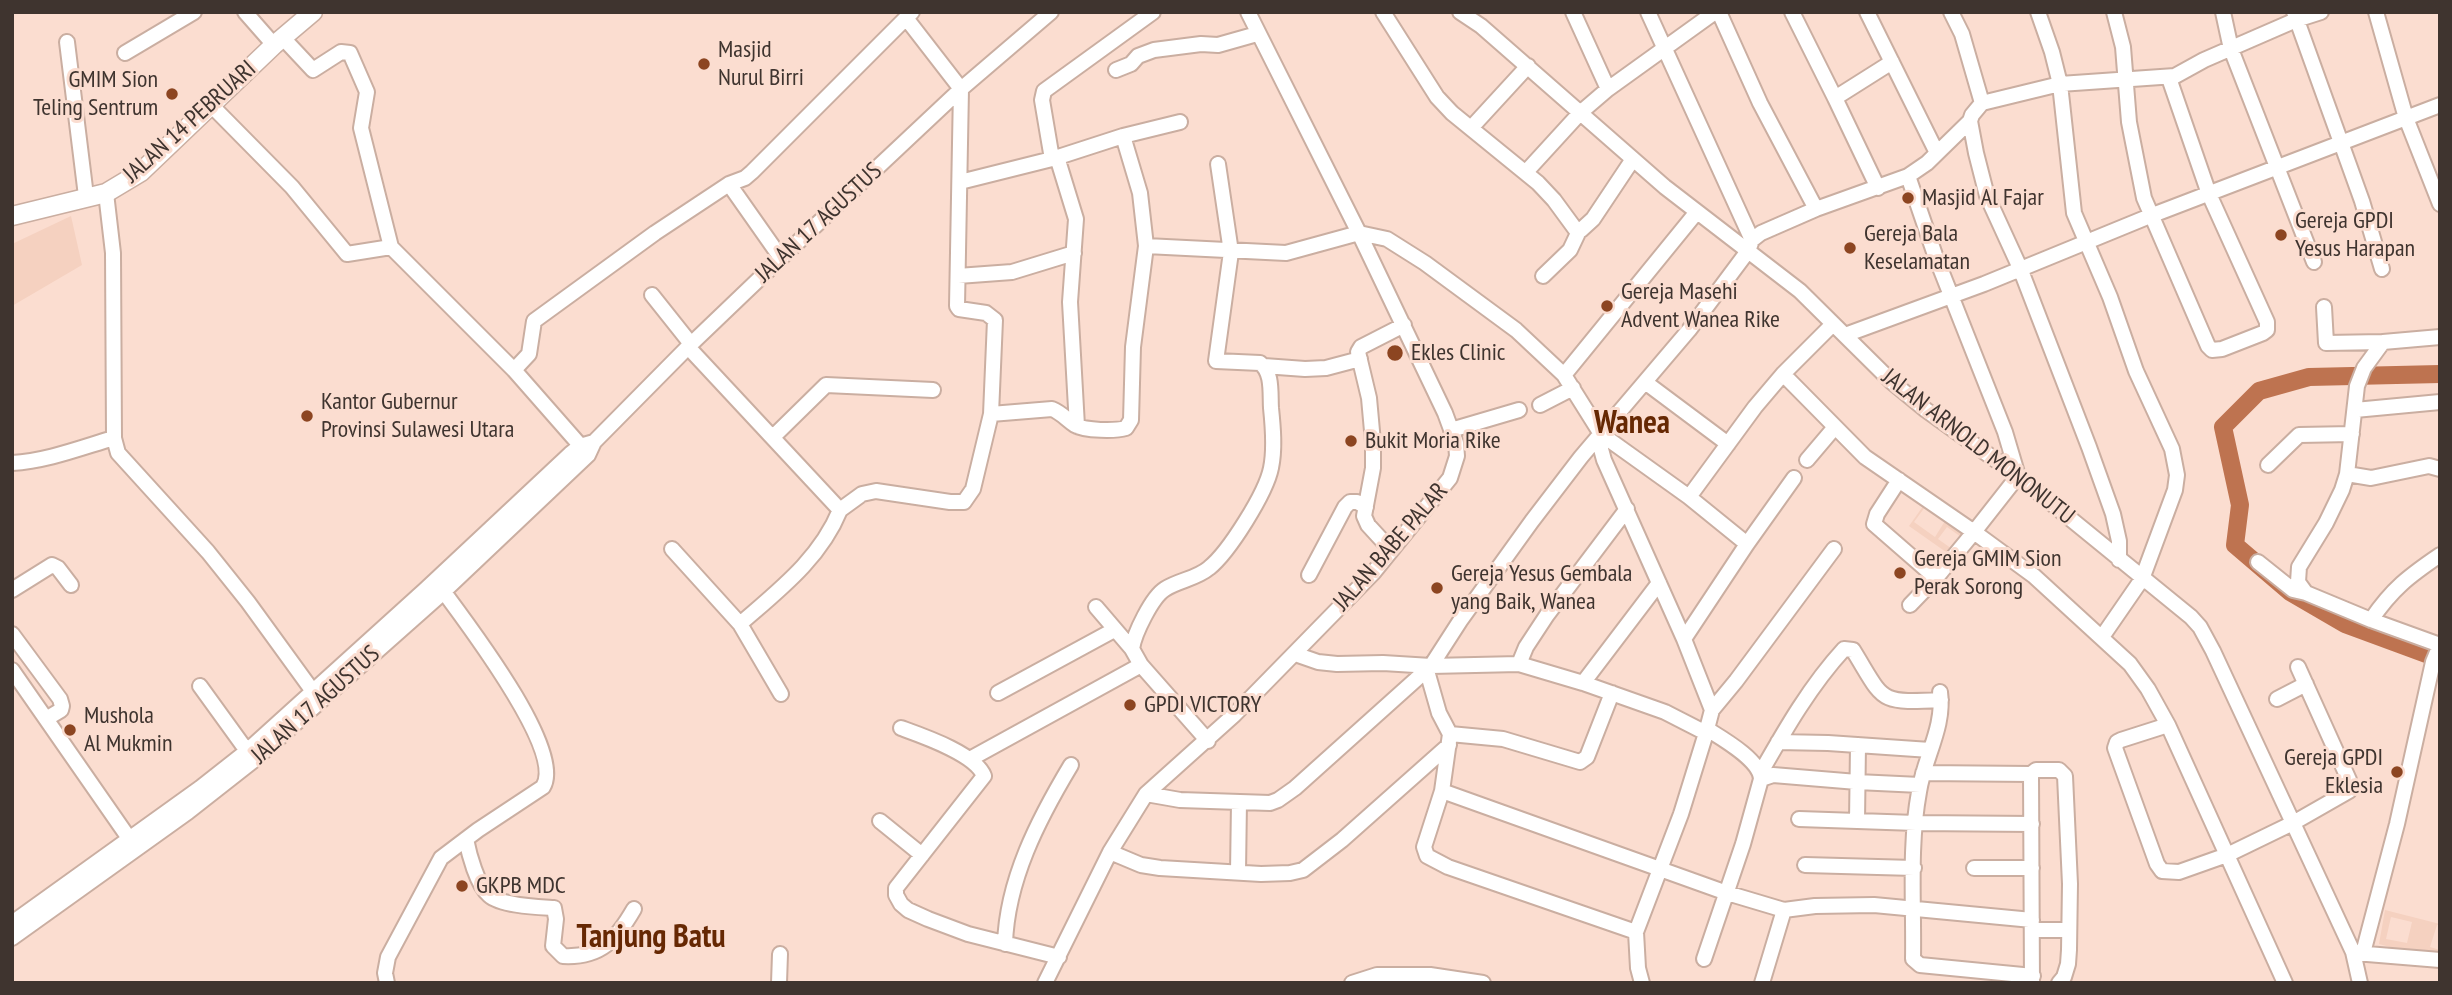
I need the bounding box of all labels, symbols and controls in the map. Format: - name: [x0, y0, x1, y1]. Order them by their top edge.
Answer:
- place label: Masjid Nurul Birri: [718, 36, 804, 92]
- street label: JALAN 14 PEBRUARI: [118, 55, 262, 189]
- marker: Masjid Nurul Birri: [696, 56, 712, 72]
- place label: GMIM Sion Teling Sentrum: [33, 66, 158, 122]
- marker: GMIM Sion Teling Sentrum: [164, 86, 180, 102]
- street label: JALAN 17 AGUSTUS: [750, 157, 888, 289]
- place label: Masjid Al Fajar: [1922, 184, 2044, 212]
- marker: Masjid Al Fajar: [1900, 190, 1916, 206]
- place label: Gereja GPDI Yesus Harapan: [2295, 207, 2415, 263]
- place label: Gereja Bala Keselamatan: [1864, 220, 1970, 276]
- marker: Gereja GPDI Yesus Harapan: [2273, 227, 2289, 243]
- marker: Gereja Bala Keselamatan: [1842, 240, 1858, 256]
- place label: Gereja Masehi Advent Wanea Rike: [1621, 278, 1780, 334]
- marker: Gereja Masehi Advent Wanea Rike: [1599, 298, 1615, 314]
- place label: Ekles Clinic: [1411, 339, 1505, 367]
- marker: Ekles Clinic: [1385, 343, 1405, 363]
- street label: JALAN ARNOLD MONONUTU: [1876, 363, 2080, 531]
- place label: Kantor Gubernur Provinsi Sulawesi Utara: [321, 388, 514, 444]
- district label: Wanea: [1594, 405, 1670, 443]
- marker: Kantor Gubernur Provinsi Sulawesi Utara: [299, 408, 315, 424]
- place label: Bukit Moria Rike: [1365, 427, 1501, 455]
- marker: Bukit Moria Rike: [1343, 433, 1359, 449]
- street label: JALAN BABE PALAR: [1328, 477, 1454, 617]
- place label: Gereja GMIM Sion Perak Sorong: [1914, 545, 2062, 601]
- place label: Gereja Yesus Gembala yang Baik, Wanea: [1451, 560, 1632, 616]
- marker: Gereja GMIM Sion Perak Sorong: [1892, 565, 1908, 581]
- marker: Gereja Yesus Gembala yang Baik, Wanea: [1429, 580, 1445, 596]
- street label: JALAN 17 AGUSTUS: [246, 640, 386, 770]
- place label: GPDI VICTORY: [1144, 691, 1261, 719]
- marker: GPDI VICTORY: [1122, 697, 1138, 713]
- place label: Mushola Al Mukmin: [84, 702, 172, 758]
- marker: Mushola Al Mukmin: [62, 722, 78, 738]
- place label: Gereja GPDI Eklesia: [2284, 744, 2383, 800]
- marker: Gereja GPDI Eklesia: [2389, 764, 2405, 780]
- place label: GKPB MDC: [476, 872, 566, 900]
- marker: GKPB MDC: [454, 878, 470, 894]
- district label: Tanjung Batu: [576, 919, 726, 957]

